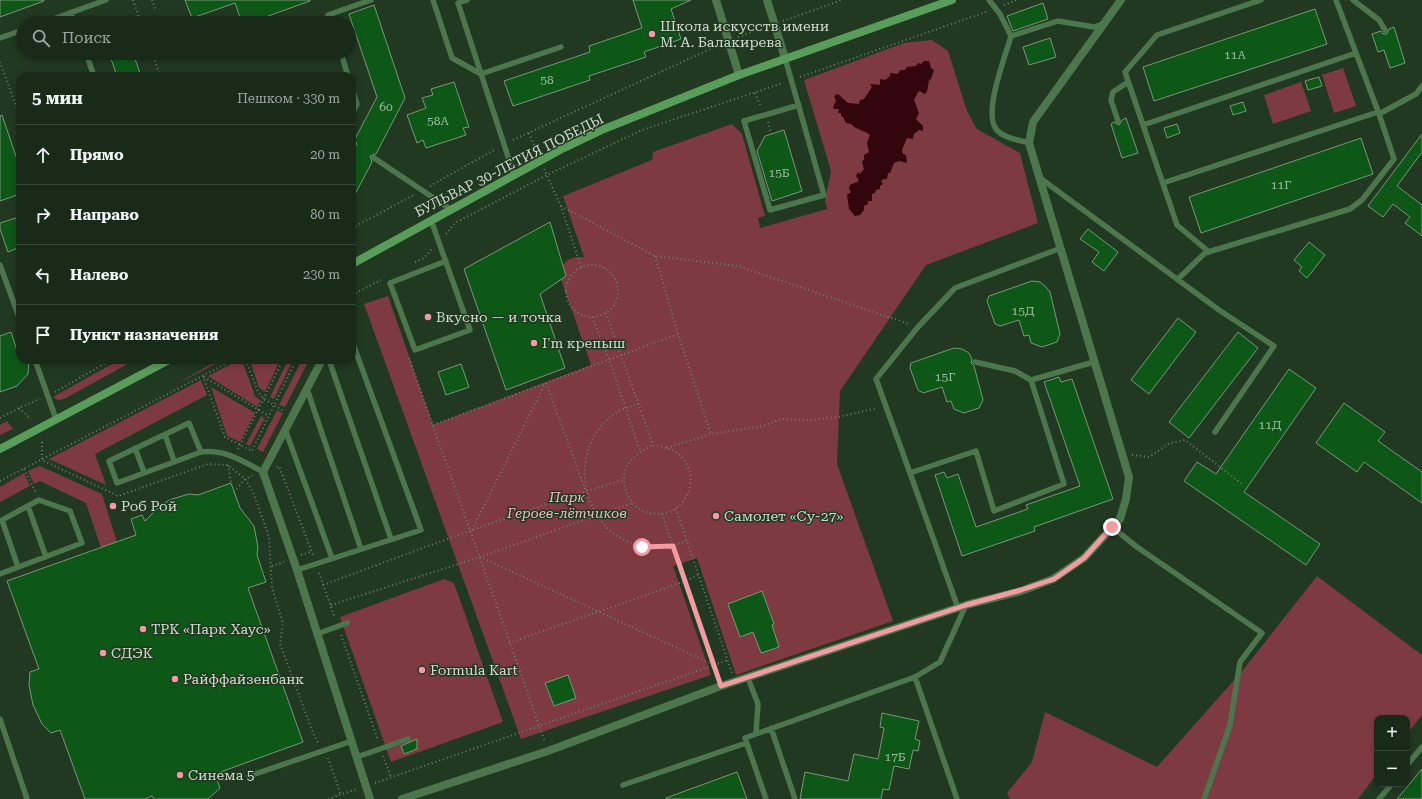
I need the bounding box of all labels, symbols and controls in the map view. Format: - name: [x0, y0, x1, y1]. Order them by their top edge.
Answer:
- search box: [16, 16, 356, 60]
- place label: Школа искусств имени М. А. Балакирева: [660, 18, 829, 50]
- icon: search: [30, 27, 52, 49]
- text: Поиск: [62, 29, 111, 47]
- marker: Школа искусств имени М. А. Балакирева: [647, 29, 657, 39]
- house number: 11А: [1224, 48, 1247, 62]
- house number: 58: [540, 73, 554, 87]
- text: 5 мин: [32, 88, 83, 108]
- text: Пешком · 330 m: [237, 91, 340, 106]
- house number: 60: [379, 100, 393, 114]
- street label: БУЛЬВАР 30-ЛЕТИЯ ПОБЕДЫ: [412, 110, 606, 220]
- house number: 58А: [427, 114, 450, 128]
- icon: ahead: [32, 144, 54, 166]
- text: Прямо: [70, 146, 124, 164]
- text: 20 m: [310, 147, 340, 162]
- house number: 15Б: [768, 166, 790, 180]
- house number: 11Г: [1271, 178, 1291, 192]
- icon: right: [32, 204, 54, 226]
- text: Направо: [70, 206, 139, 224]
- text: 80 m: [310, 207, 340, 222]
- icon: left: [32, 264, 54, 286]
- text: Налево: [70, 266, 129, 284]
- text: 230 m: [303, 267, 340, 282]
- house number: 15Д: [1011, 304, 1035, 318]
- place label: Вкусно — и точка: [436, 309, 562, 325]
- marker: Вкусно — и точка: [423, 312, 433, 322]
- icon: arrive: [32, 324, 54, 346]
- text: Пункт назначения: [70, 326, 218, 344]
- place label: I'm крепыш: [542, 335, 626, 351]
- marker: I'm крепыш: [529, 338, 539, 348]
- house number: 15Г: [935, 370, 955, 384]
- house number: 11Д: [1258, 418, 1282, 432]
- park label: Парк Героев-лётчиков: [506, 489, 627, 521]
- place label: Роб Рой: [121, 498, 177, 514]
- marker: Роб Рой: [108, 501, 118, 511]
- place label: Самолет «Су-27»: [724, 508, 843, 524]
- marker: Самолет «Су-27»: [711, 511, 721, 521]
- route end: [1103, 518, 1121, 536]
- route start: [633, 538, 651, 556]
- place label: ТРК «Парк Хаус»: [151, 621, 271, 637]
- marker: ТРК «Парк Хаус»: [138, 624, 148, 634]
- place label: СДЭК: [111, 645, 153, 661]
- marker: СДЭК: [98, 648, 108, 658]
- place label: Formula Kart: [430, 662, 518, 678]
- marker: Formula Kart: [417, 665, 427, 675]
- place label: Райффайзенбанк: [183, 671, 304, 687]
- marker: Райффайзенбанк: [170, 674, 180, 684]
- map controls: [1374, 715, 1410, 787]
- button: +: [1374, 715, 1410, 751]
- house number: 17Б: [884, 750, 906, 764]
- button: −: [1374, 751, 1410, 787]
- place label: Синема 5: [188, 767, 255, 783]
- marker: Синема 5: [175, 770, 185, 780]

